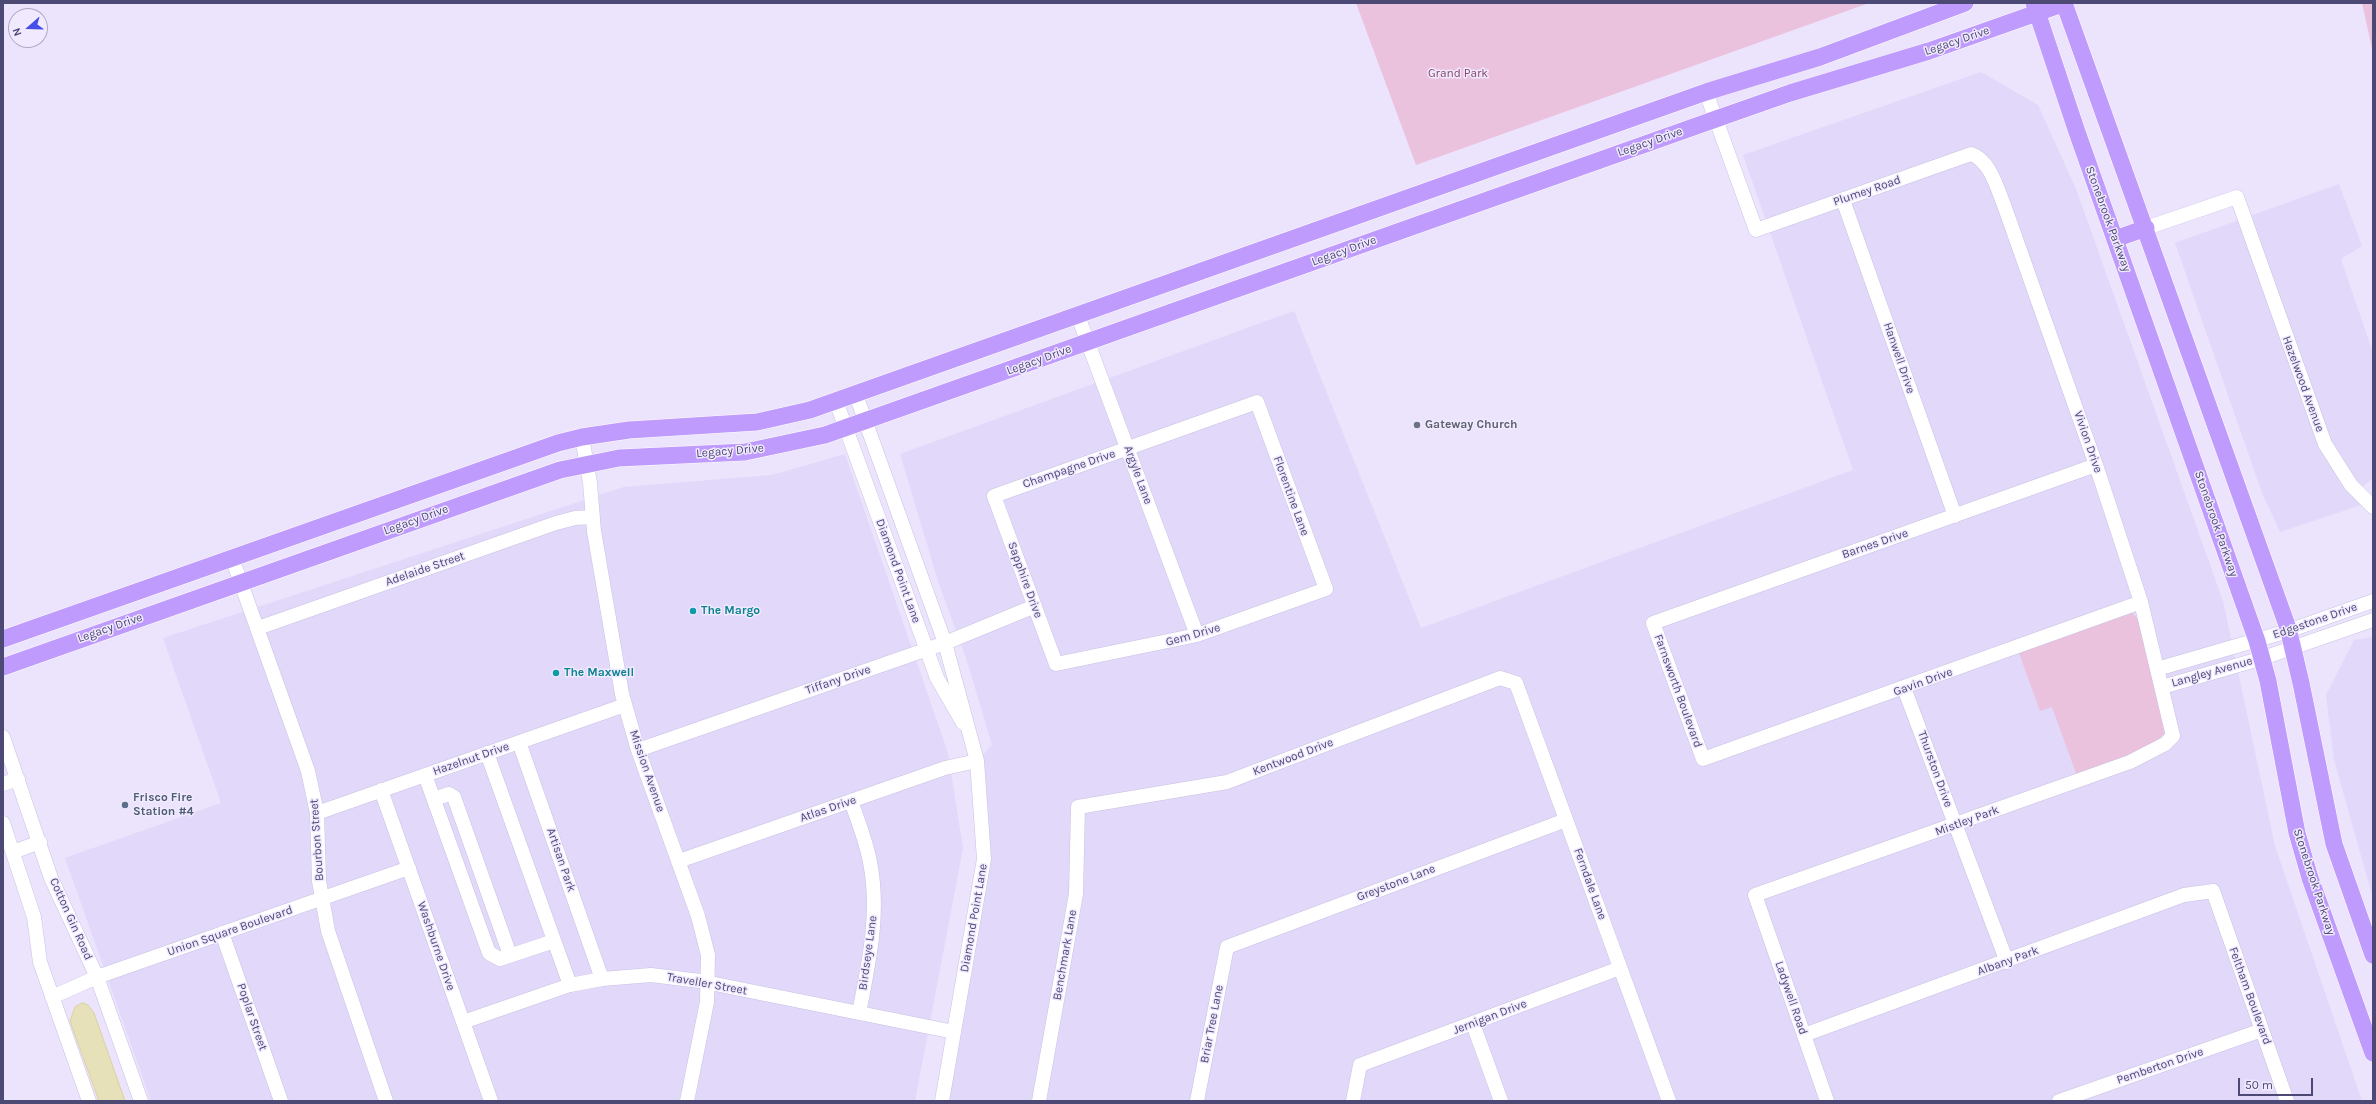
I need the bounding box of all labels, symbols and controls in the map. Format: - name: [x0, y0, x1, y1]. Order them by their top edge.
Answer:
- north arrow: [8, 8, 48, 48]
- street label: Legacy Drive: [1923, 23, 1991, 59]
- text: N: [10, 26, 25, 38]
- park label: Grand Park: [1428, 67, 1488, 81]
- street label: Legacy Drive: [1616, 124, 1684, 160]
- street label: Stonebrook Parkway: [2082, 164, 2134, 274]
- street label: Plumey Road: [1831, 173, 1903, 209]
- street label: Legacy Drive: [1310, 233, 1378, 269]
- street label: Hanwell Drive: [1880, 321, 1918, 395]
- street label: Hazelwood Avenue: [2279, 334, 2327, 434]
- street label: Legacy Drive: [1005, 342, 1073, 378]
- street label: Vivion Drive: [2071, 409, 2105, 475]
- place label: Gateway Church: [1425, 418, 1518, 432]
- marker: Gateway Church: [1412, 420, 1422, 430]
- street label: Legacy Drive: [696, 441, 764, 461]
- street label: Argyle Lane: [1121, 444, 1155, 506]
- street label: Champagne Drive: [1021, 446, 1117, 492]
- street label: Florentine Lane: [1270, 454, 1312, 538]
- street label: Stonebrook Parkway: [2191, 469, 2241, 579]
- street label: Legacy Drive: [382, 502, 450, 538]
- street label: Diamond Point Lane: [872, 517, 924, 625]
- street label: Barnes Drive: [1840, 526, 1910, 562]
- street label: Sapphire Drive: [1005, 540, 1045, 620]
- street label: Adelaide Street: [384, 549, 466, 589]
- street label: Edgestone Drive: [2271, 600, 2359, 642]
- place label: The Margo: [701, 604, 760, 618]
- marker: The Margo: [688, 606, 698, 616]
- street label: Legacy Drive: [76, 610, 144, 646]
- street label: Gem Drive: [1164, 620, 1222, 650]
- street label: Farnsworth Boulevard: [1651, 632, 1705, 750]
- street label: Langley Avenue: [2170, 654, 2254, 690]
- street label: Tiffany Drive: [803, 662, 873, 698]
- street label: Gavin Drive: [1891, 665, 1955, 699]
- place label: The Maxwell: [564, 666, 634, 680]
- marker: The Maxwell: [551, 668, 561, 678]
- street label: Mission Avenue: [626, 728, 668, 814]
- street label: Thurston Drive: [1914, 729, 1956, 809]
- street label: Kentwood Drive: [1251, 735, 1335, 779]
- street label: Hazelnut Drive: [431, 739, 511, 779]
- place label: Frisco Fire Station #4: [133, 791, 194, 819]
- street label: Atlas Drive: [798, 793, 858, 825]
- street label: Bourbon Street: [307, 798, 327, 882]
- marker: Frisco Fire Station #4: [120, 800, 130, 810]
- street label: Mistley Park: [1933, 803, 2001, 839]
- street label: Artisan Park: [543, 826, 579, 894]
- street label: Stonebrook Parkway: [2290, 827, 2338, 937]
- street label: Ferndale Lane: [1570, 846, 1610, 922]
- street label: Greystone Lane: [1355, 861, 1437, 905]
- street label: Diamond Point Lane: [957, 863, 991, 973]
- street label: Cotton Gin Road: [46, 876, 96, 962]
- street label: Washburne Drive: [414, 899, 458, 993]
- street label: Union Square Boulevard: [165, 903, 295, 959]
- street label: Benchmark Lane: [1050, 909, 1080, 1001]
- street label: Birdseye Lane: [856, 915, 880, 991]
- street label: Albany Park: [1975, 943, 2041, 979]
- street label: Feltham Boulevard: [2226, 945, 2274, 1047]
- street label: Ladywell Road: [1772, 959, 1810, 1037]
- street label: Traveller Street: [666, 970, 748, 998]
- street label: Poplar Street: [234, 981, 270, 1053]
- street label: Briar Tree Lane: [1197, 984, 1227, 1064]
- street label: Jernigan Drive: [1451, 996, 1529, 1038]
- street label: Pemberton Drive: [2115, 1044, 2205, 1088]
- scale bar: [2240, 1070, 2315, 1096]
- text: 50 m: [2245, 1078, 2273, 1092]

